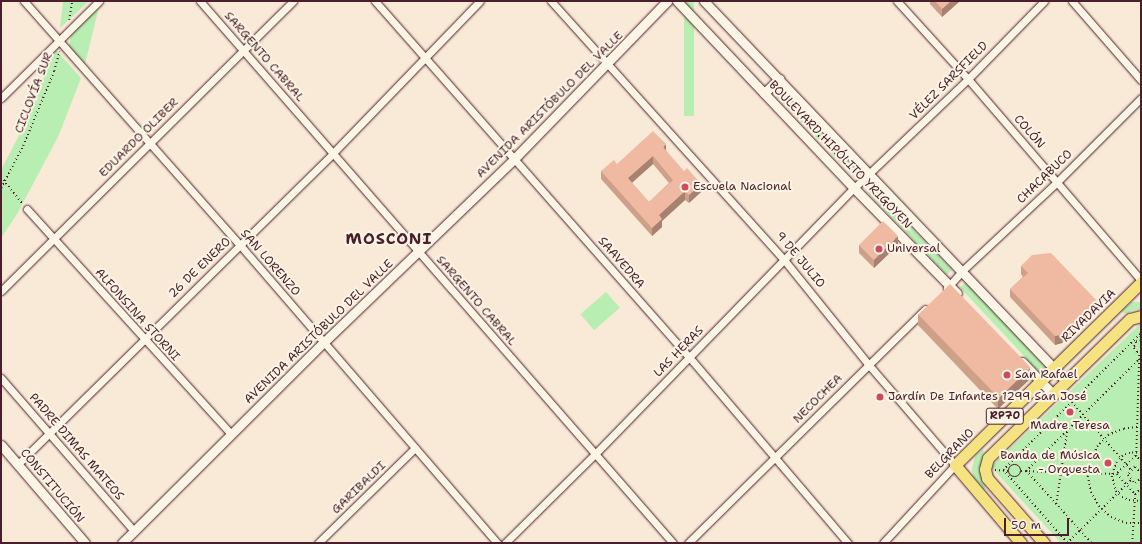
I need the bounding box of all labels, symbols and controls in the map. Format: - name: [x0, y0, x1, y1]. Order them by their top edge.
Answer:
- street label: SARGENTO CABRAL: [221, 9, 307, 105]
- street label: AVENIDA ARISTÓBULO DEL VALLE: [474, 29, 626, 181]
- street label: VÉLEZ SARSFIELD: [907, 39, 991, 123]
- street label: CICLOVÍA SUR: [12, 51, 56, 135]
- street label: BOULEVARD HIPÓLITO YRIGOYEN: [765, 78, 915, 232]
- street label: EDUARDO OLIBER: [96, 95, 182, 181]
- street label: COLÓN: [1011, 112, 1047, 152]
- street label: CHACABUCO: [1014, 147, 1076, 207]
- place label: Escuela Nacional: [693, 180, 791, 194]
- marker: Escuela Nacional: [680, 182, 690, 192]
- street label: SAN LORENZO: [237, 227, 303, 299]
- district label: MOSCONI: [346, 229, 432, 249]
- street label: 9 DE JULIO: [772, 229, 828, 291]
- street label: SAAVEDRA: [595, 234, 647, 292]
- street label: 26 DE ENERO: [166, 235, 234, 301]
- place label: Universal: [887, 242, 940, 256]
- marker: Universal: [874, 244, 884, 254]
- street label: SARGENTO CABRAL: [433, 253, 519, 349]
- street label: AVENIDA ARISTÓBULO DEL VALLE: [242, 257, 396, 407]
- street label: ALFONSINA STORNI: [92, 266, 182, 364]
- street label: RIVADAVIA: [1059, 287, 1119, 345]
- street label: LAS HERAS: [651, 324, 707, 380]
- place label: San Rafael: [1015, 368, 1077, 382]
- marker: San Rafael: [1002, 370, 1012, 380]
- street label: NECOCHEA: [790, 371, 846, 427]
- place label: Jardín De Infantes 1299 San José: [888, 390, 1087, 404]
- street label: PADRE DIMAS MATEOS: [26, 391, 126, 503]
- marker: Jardín De Infantes 1299 San José: [875, 392, 885, 402]
- road number: RP70: [985, 407, 1025, 425]
- marker: Madre Teresa: [1065, 407, 1075, 417]
- place label: Madre Teresa: [1030, 419, 1110, 433]
- street label: BELGRANO: [923, 426, 977, 482]
- street label: CONSTITUCIÓN: [17, 446, 87, 526]
- place label: Banda de Música - Orquesta: [1000, 449, 1100, 477]
- marker: Banda de Música - Orquesta: [1103, 458, 1113, 468]
- street label: GARIBALDI: [329, 459, 389, 517]
- scale bar: [1006, 510, 1071, 536]
- text: 50 m: [1011, 517, 1041, 533]

